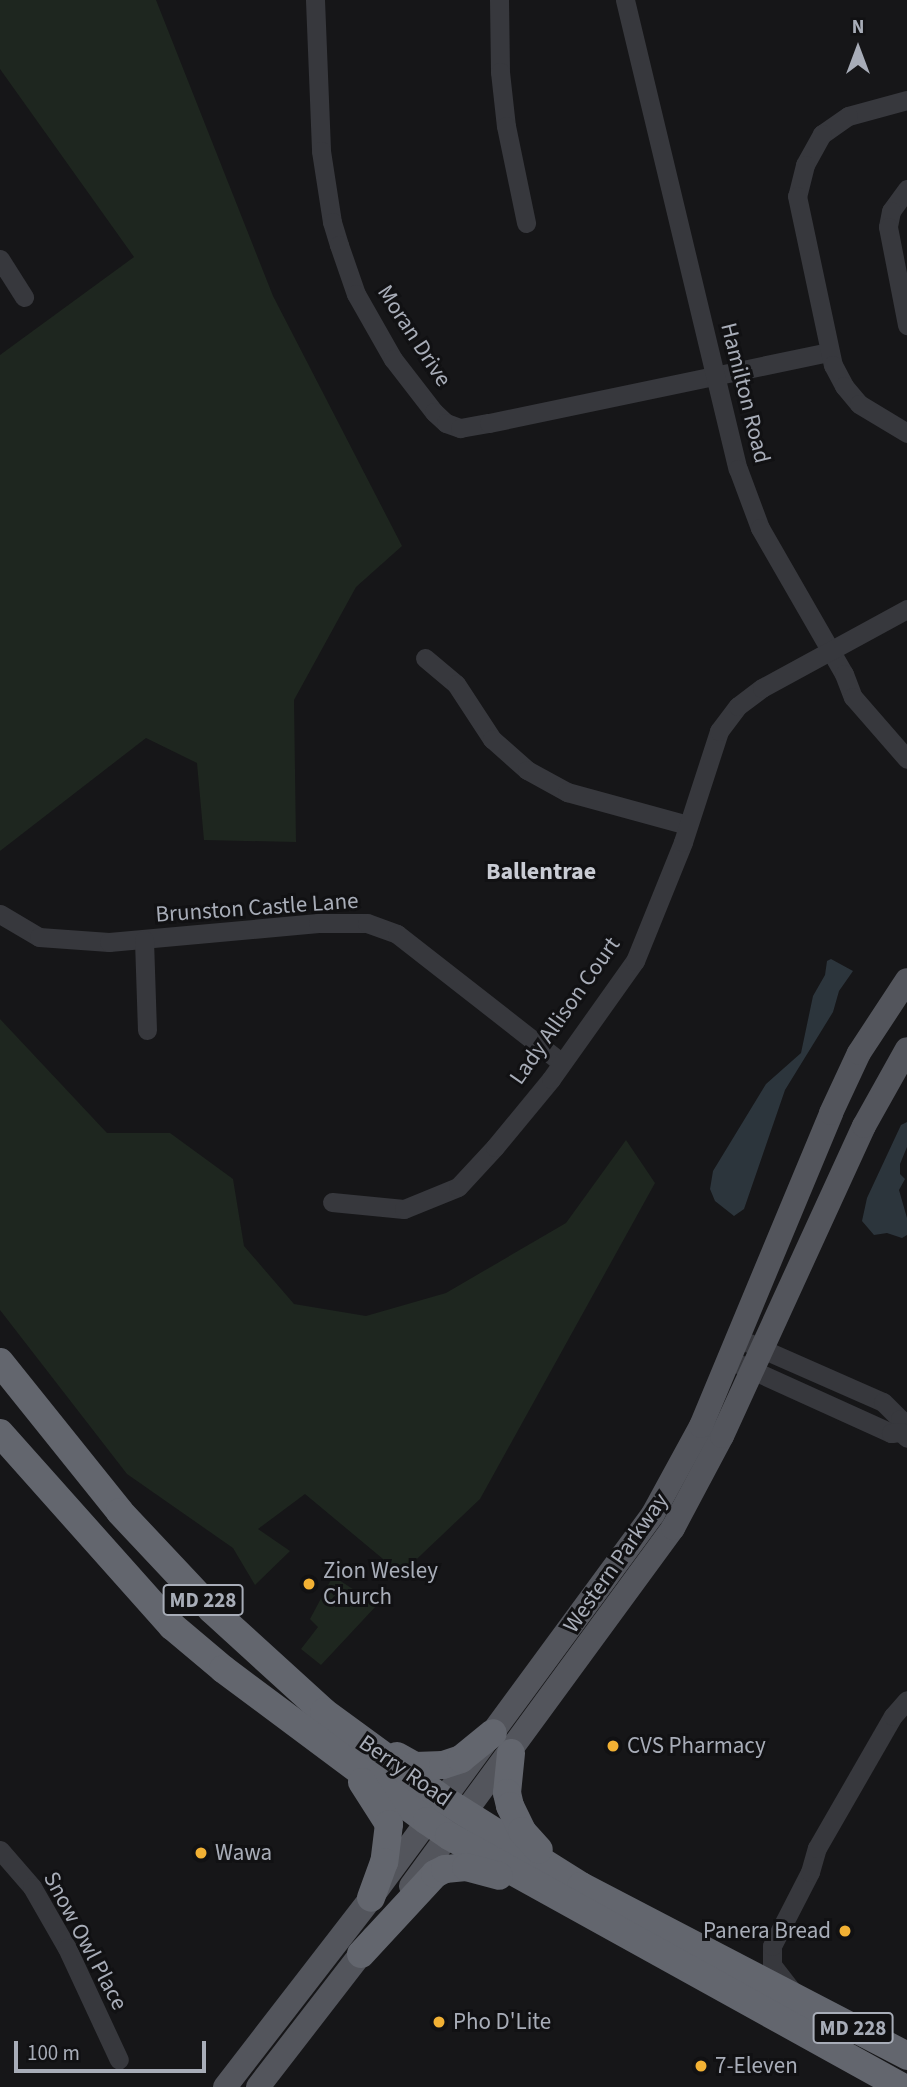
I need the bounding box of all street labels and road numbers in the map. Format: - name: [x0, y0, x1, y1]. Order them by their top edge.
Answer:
- street label: Moran Drive: [371, 280, 457, 392]
- street label: Hamilton Road: [714, 320, 776, 466]
- street label: Brunston Castle Lane: [155, 887, 359, 929]
- street label: Lady Allison Court: [504, 932, 626, 1090]
- street label: Western Parkway: [558, 1488, 674, 1638]
- road number: MD 228: [161, 1582, 245, 1618]
- street label: Berry Road: [354, 1729, 456, 1813]
- street label: Snow Owl Place: [37, 1867, 133, 2015]
- road number: MD 228: [811, 2010, 895, 2046]

